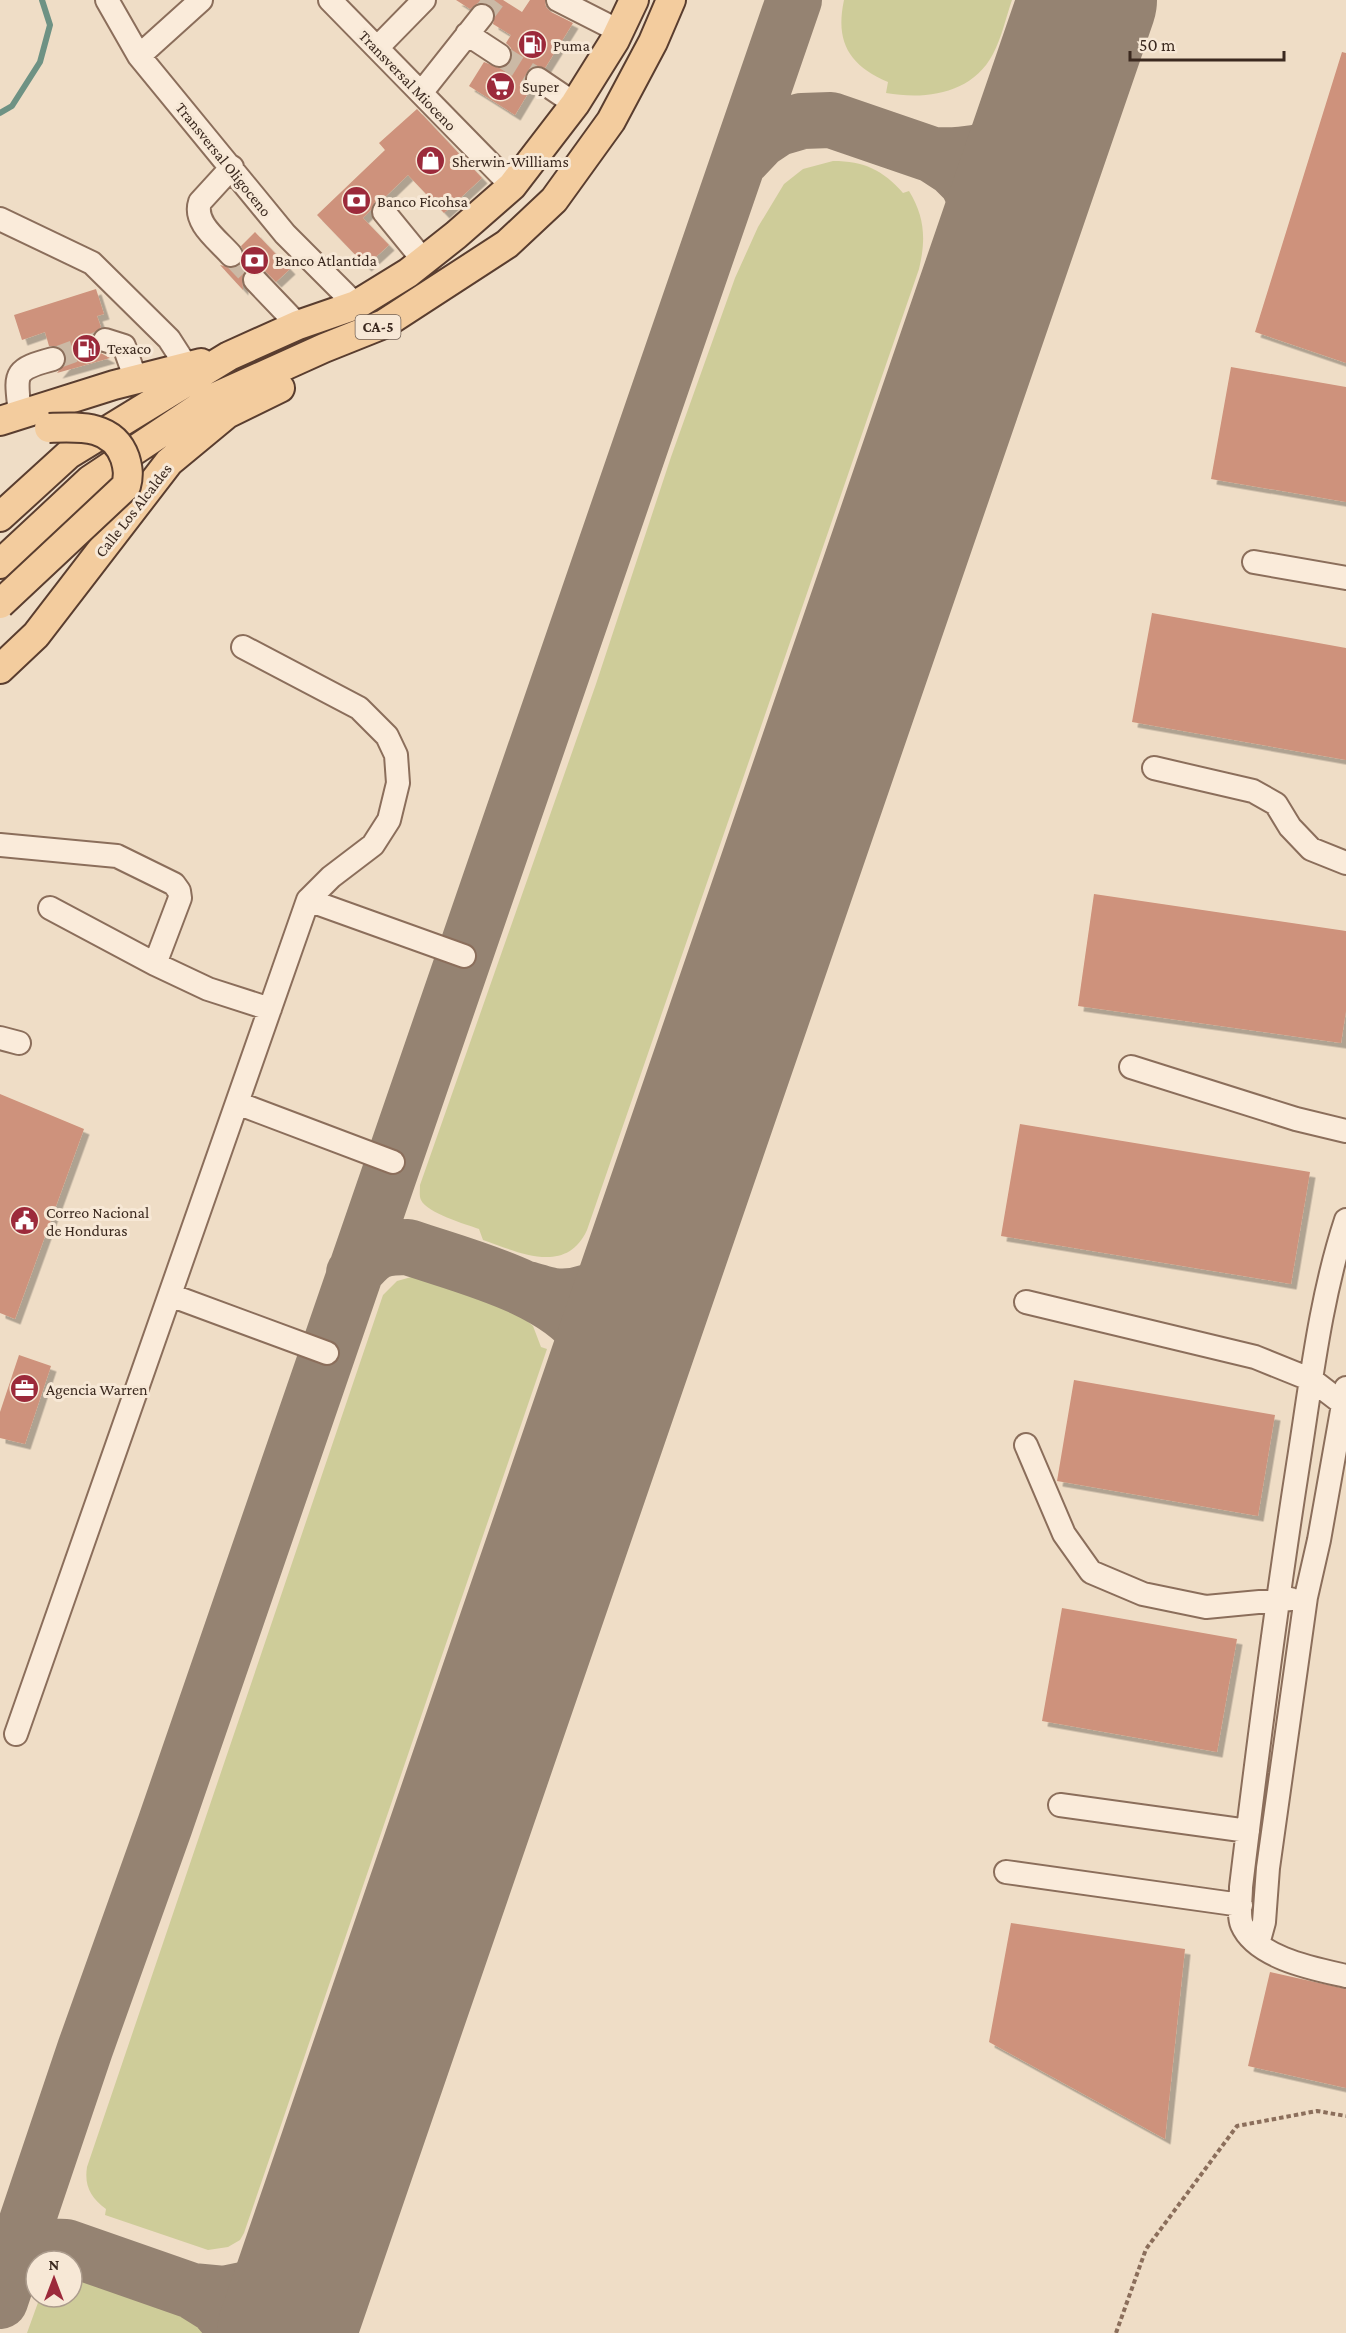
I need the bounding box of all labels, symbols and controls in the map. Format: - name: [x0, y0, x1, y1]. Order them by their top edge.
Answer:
- scale bar: [1130, 24, 1284, 62]
- street label: Transversal Mioceno: [355, 27, 460, 134]
- fuel station icon: Puma: [516, 29, 548, 61]
- text: 50 m: [1139, 35, 1176, 55]
- place label: Puma: [553, 37, 590, 54]
- supermarket icon: Super: [485, 70, 517, 102]
- place label: Super: [522, 78, 559, 96]
- street label: Transversal Oligoceno: [172, 99, 275, 220]
- shop icon: Sherwin-Williams: [415, 145, 447, 177]
- place label: Sherwin-Williams: [452, 153, 569, 170]
- bank icon: Banco Ficohsa: [340, 185, 372, 217]
- place label: Banco Ficohsa: [377, 193, 469, 210]
- bank icon: Banco Atlantida: [238, 244, 270, 276]
- place label: Banco Atlantida: [275, 252, 378, 269]
- road number: CA-5: [356, 315, 400, 339]
- fuel station icon: Texaco: [70, 332, 102, 364]
- place label: Texaco: [107, 340, 151, 357]
- street label: Calle Los Alcaldes: [92, 460, 175, 560]
- place label: Correo Nacional de Honduras: [46, 1204, 149, 1239]
- public building icon: Correo Nacional de Honduras: [9, 1205, 41, 1237]
- office icon: Agencia Warren: [9, 1373, 41, 1405]
- place label: Agencia Warren: [46, 1381, 148, 1399]
- north arrow: [24, 2249, 84, 2309]
- text: N: [49, 2256, 60, 2273]

